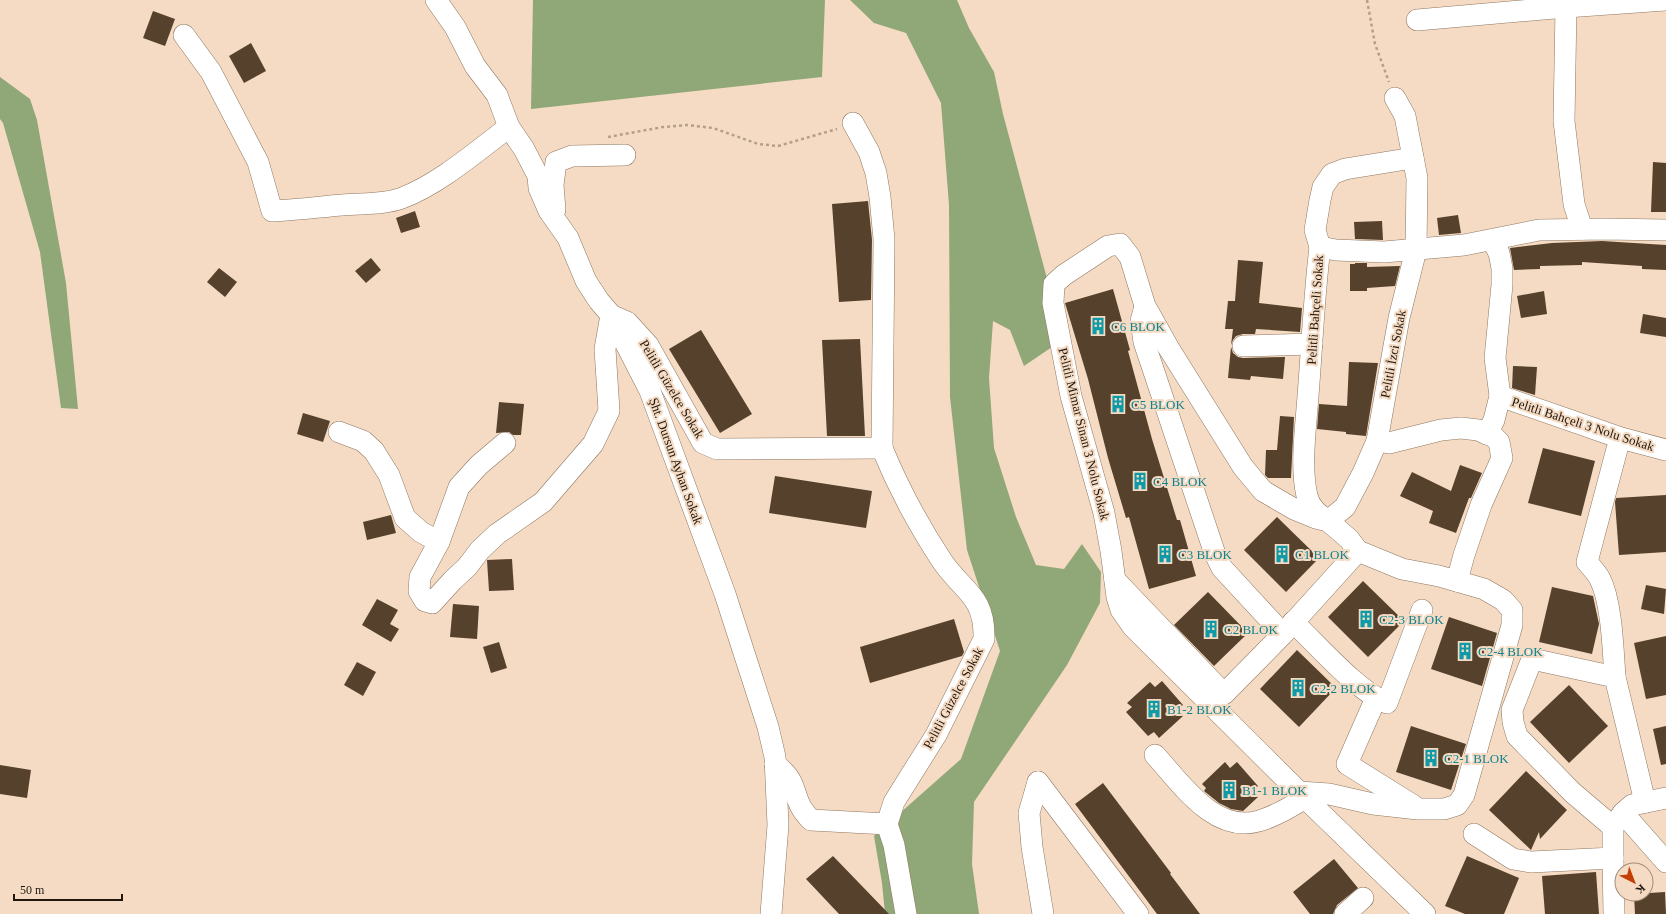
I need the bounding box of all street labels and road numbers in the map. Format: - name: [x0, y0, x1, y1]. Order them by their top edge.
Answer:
- street label: Pelitli Bahçeli Sokak: [1304, 254, 1326, 365]
- street label: Pelitli İzci Sokak: [1377, 308, 1409, 399]
- street label: Pelitli Güzelce Sokak: [637, 337, 708, 442]
- street label: Pelitli Mimar Sinan 3 Nolu Sokak: [1055, 346, 1113, 522]
- street label: Pelitli Bahçeli 3 Nolu Sokak: [1510, 394, 1657, 454]
- street label: Şht. Dursun Ayhan Sokak: [646, 396, 706, 527]
- street label: Pelitli Güzelce Sokak: [920, 644, 986, 751]

